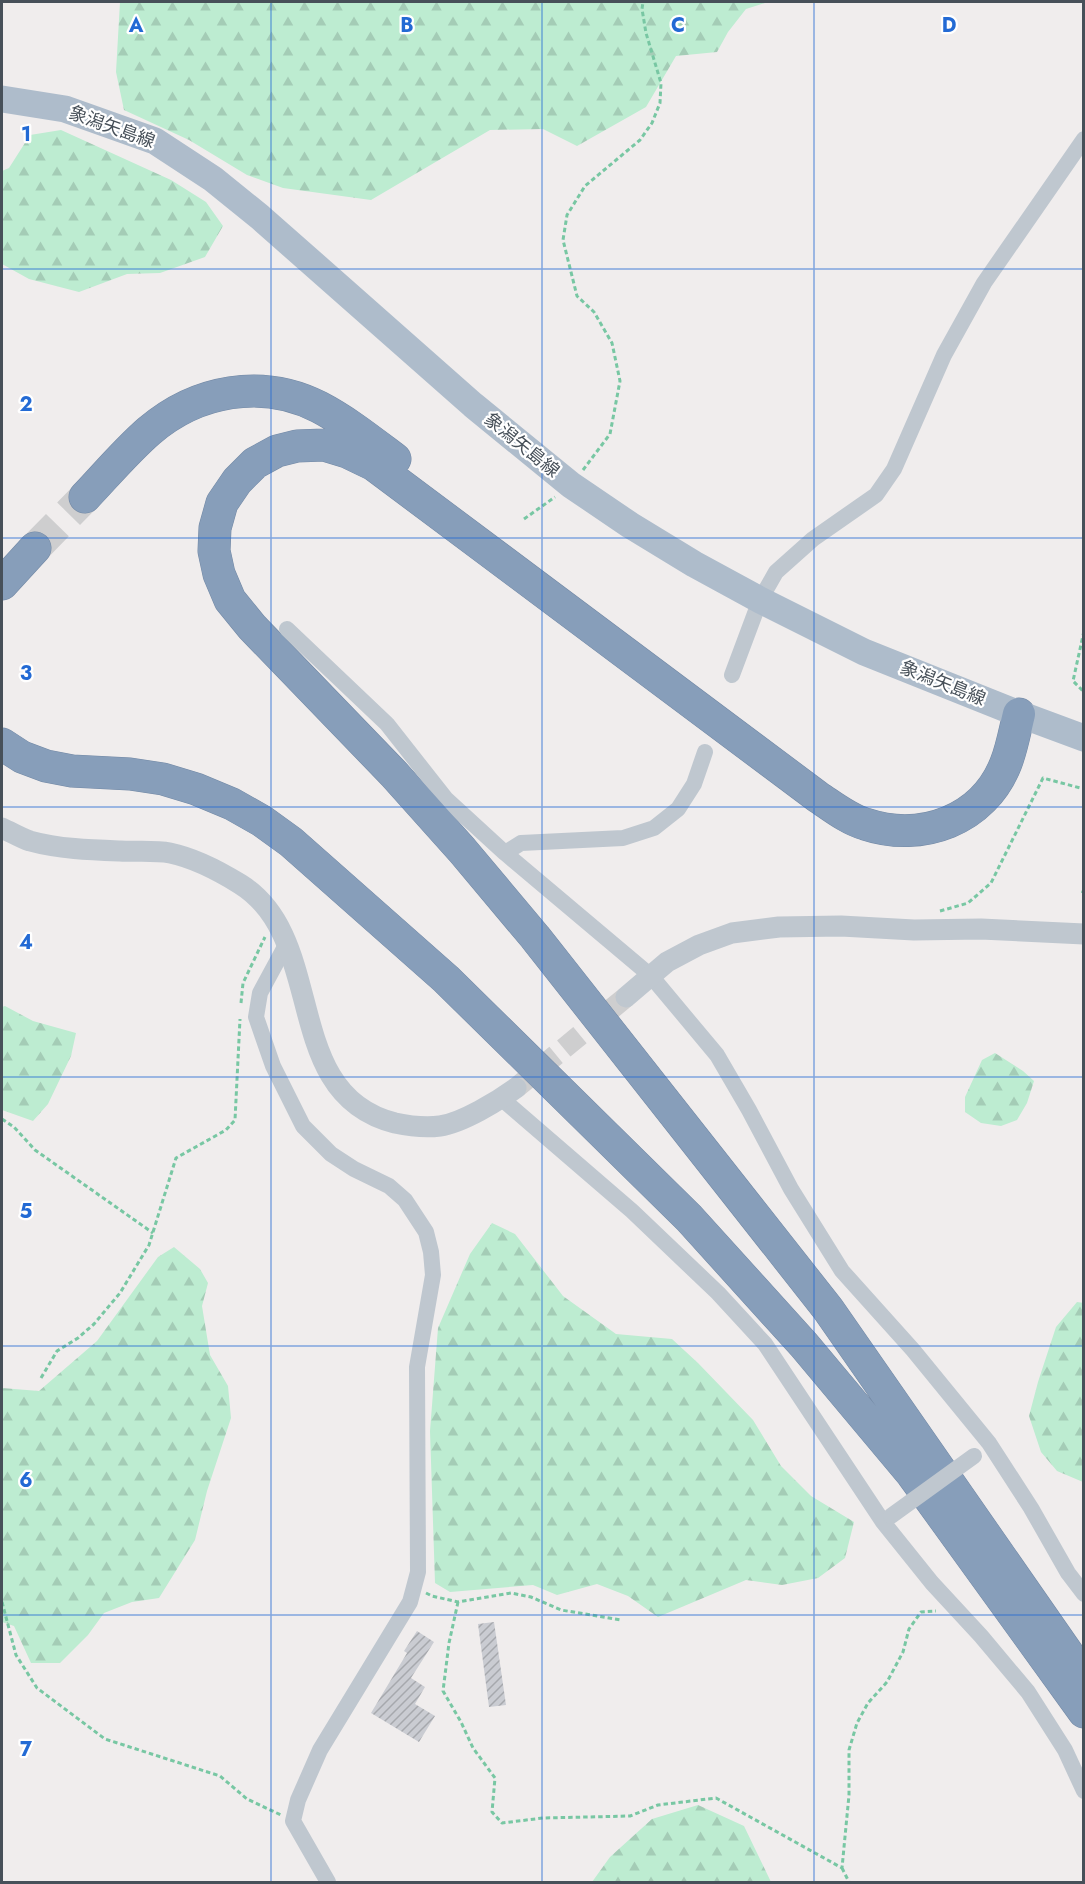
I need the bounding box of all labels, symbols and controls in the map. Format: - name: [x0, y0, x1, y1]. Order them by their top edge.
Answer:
- text: A: [128, 11, 144, 40]
- text: B: [400, 11, 414, 40]
- text: C: [671, 11, 685, 40]
- text: D: [942, 11, 956, 40]
- street label: 象潟矢島線: [65, 99, 159, 155]
- text: 1: [21, 120, 31, 149]
- text: 2: [19, 390, 33, 419]
- street label: 象潟矢島線: [479, 407, 565, 483]
- street label: 象潟矢島線: [896, 654, 990, 712]
- text: 3: [20, 659, 32, 688]
- text: 4: [19, 928, 33, 957]
- text: 5: [20, 1197, 33, 1226]
- text: 6: [19, 1466, 33, 1495]
- text: 7: [20, 1735, 33, 1764]

